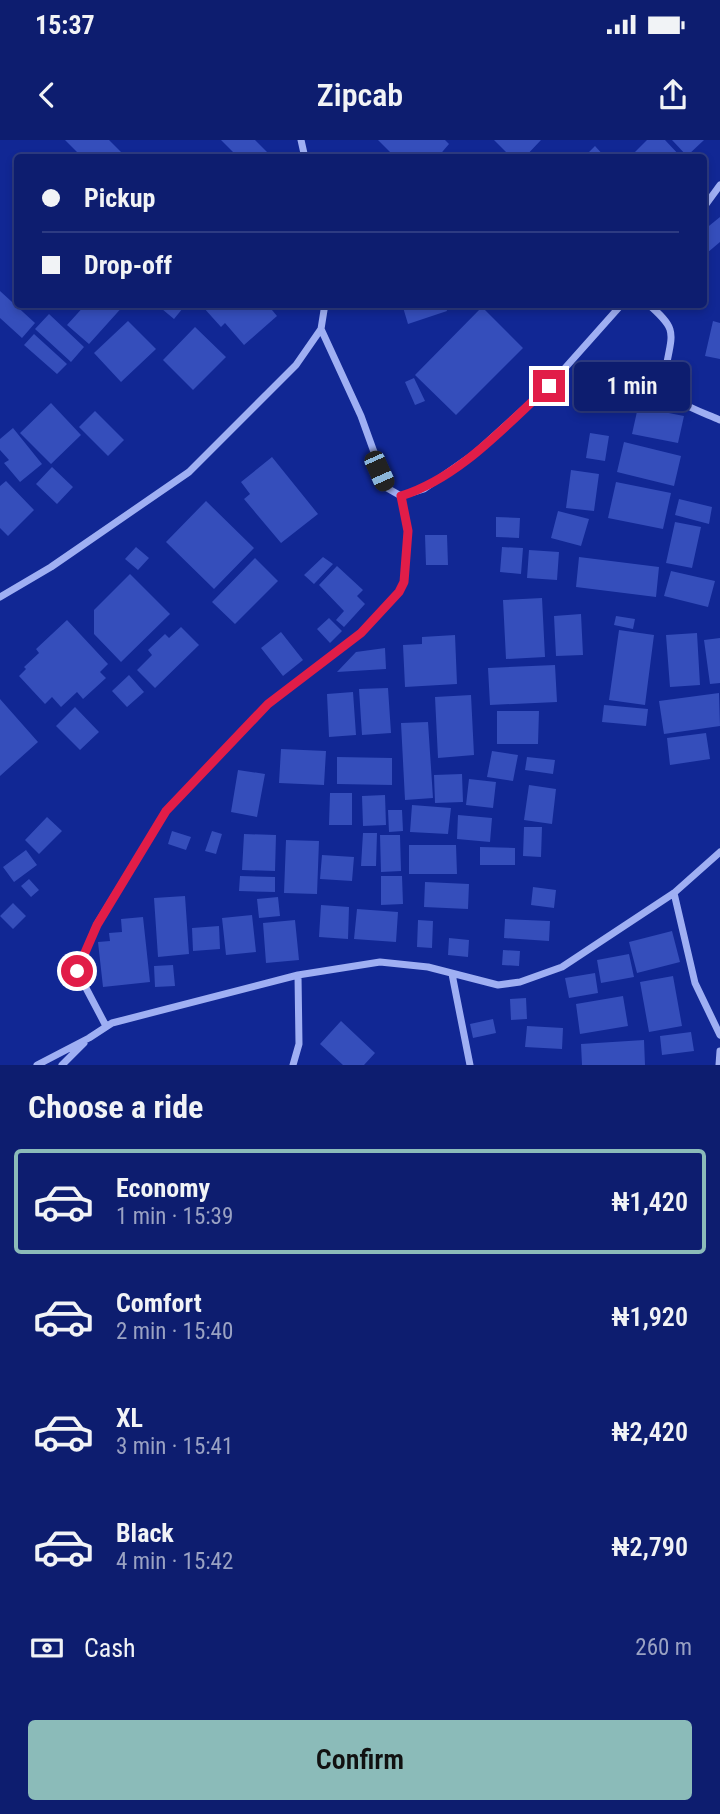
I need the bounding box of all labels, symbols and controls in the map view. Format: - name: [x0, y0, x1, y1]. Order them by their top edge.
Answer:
- text: 15:37: [35, 10, 95, 40]
- icon: back: [28, 76, 66, 114]
- text: Zipcab: [317, 76, 403, 114]
- icon: share: [654, 76, 692, 114]
- text: Pickup: [84, 183, 155, 213]
- text: Drop-off: [84, 250, 172, 280]
- callout: 1 min: [574, 362, 689, 410]
- route end: [533, 370, 565, 402]
- text: 1 min: [607, 373, 657, 400]
- car: [361, 448, 398, 494]
- route start: [61, 955, 93, 987]
- text: Choose a ride: [28, 1088, 203, 1126]
- icon: car: [32, 1170, 95, 1233]
- text: Economy: [116, 1173, 210, 1203]
- text: ₦1,420: [611, 1187, 688, 1217]
- text: 1 min · 15:39: [116, 1203, 233, 1230]
- icon: car: [32, 1285, 95, 1348]
- text: Comfort: [116, 1288, 202, 1318]
- text: ₦1,920: [611, 1302, 688, 1332]
- text: 2 min · 15:40: [116, 1318, 233, 1345]
- icon: car: [32, 1400, 95, 1463]
- text: XL: [116, 1403, 143, 1433]
- text: ₦2,420: [611, 1417, 688, 1447]
- text: 3 min · 15:41: [116, 1433, 233, 1460]
- icon: car: [32, 1515, 95, 1578]
- text: Black: [116, 1518, 174, 1548]
- text: ₦2,790: [611, 1532, 688, 1562]
- text: 4 min · 15:42: [116, 1548, 233, 1575]
- icon: cash: [28, 1629, 66, 1667]
- text: Cash: [84, 1633, 136, 1663]
- text: 260 m: [635, 1634, 692, 1661]
- button: Confirm: [28, 1720, 692, 1800]

